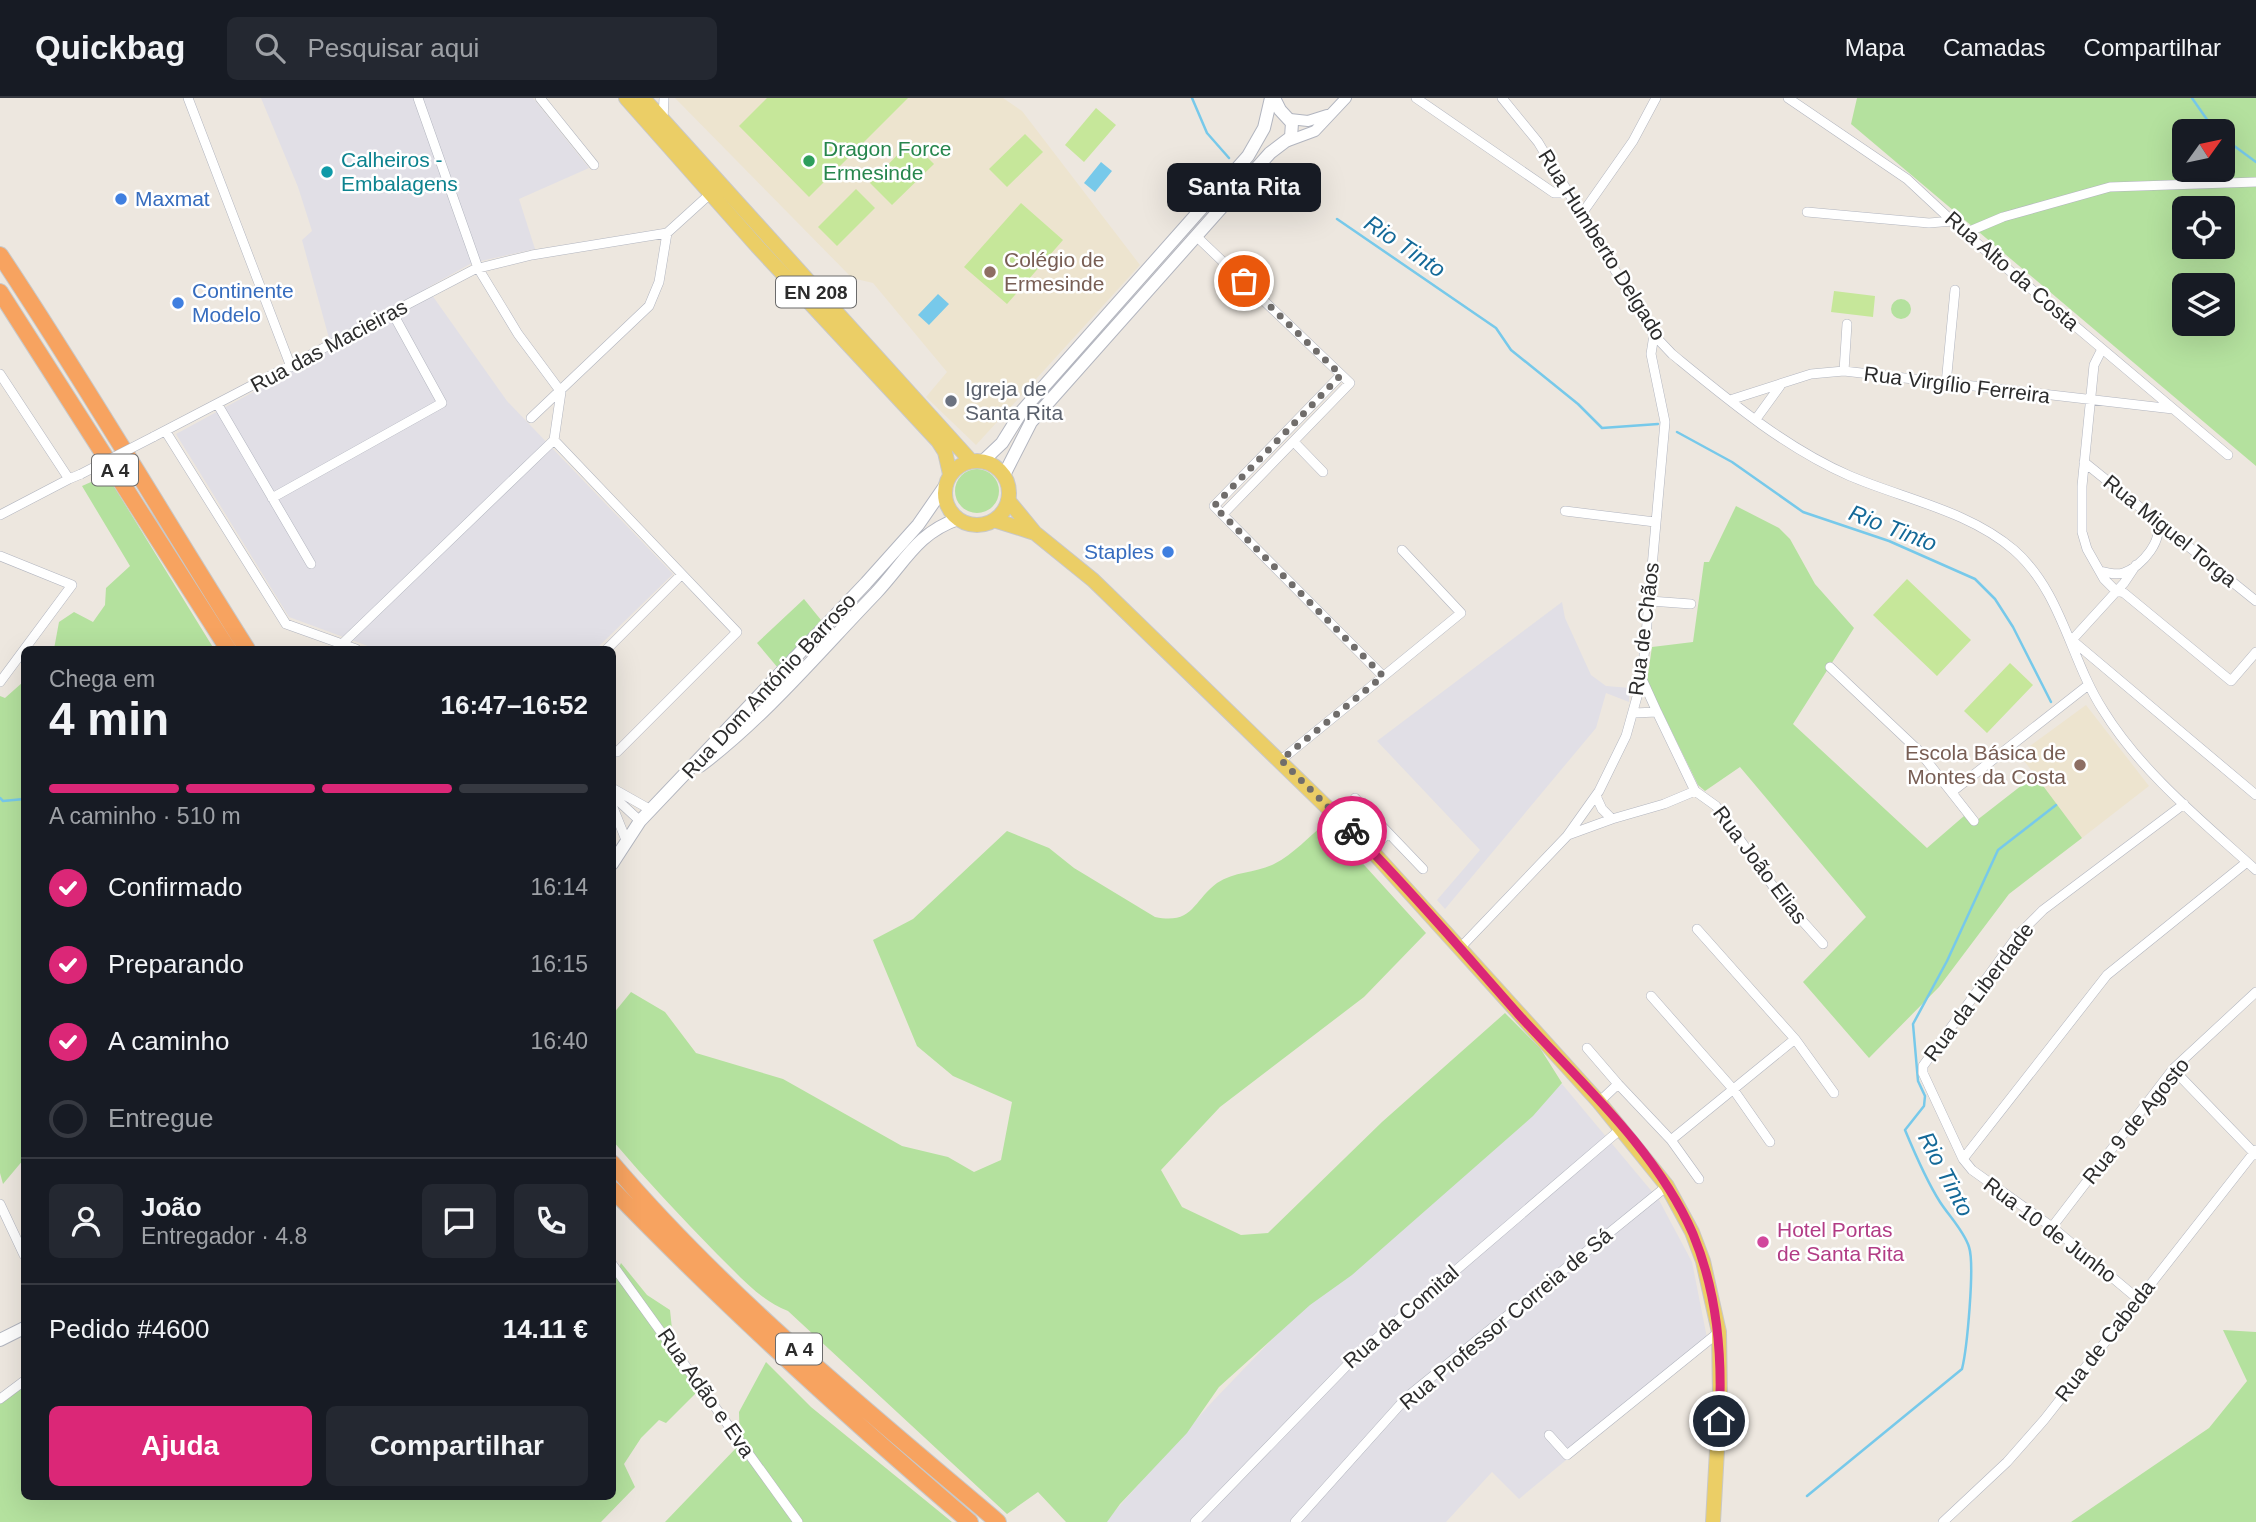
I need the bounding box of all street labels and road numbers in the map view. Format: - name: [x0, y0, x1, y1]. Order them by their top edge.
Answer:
- street label: Rua Humberto Delgado: [1534, 145, 1671, 344]
- street label: Rua Alto da Costa: [1941, 206, 2084, 335]
- road number: EN 208: [776, 276, 856, 308]
- street label: Rua das Macieiras: [247, 295, 411, 397]
- street label: Rua Virgílio Ferreira: [1863, 362, 2052, 407]
- road number: A 4: [92, 454, 138, 486]
- street label: Rua Miguel Torga: [2099, 470, 2242, 591]
- street label: Rua de Chãos: [1624, 561, 1663, 697]
- street label: Rua Dom António Barroso: [677, 589, 860, 783]
- street label: Rua João Elias: [1709, 801, 1812, 928]
- street label: Rua da Liberdade: [1919, 918, 2038, 1065]
- street label: Rua 9 de Agosto: [2078, 1053, 2193, 1188]
- street label: Rua 10 de Junho: [1980, 1172, 2121, 1287]
- street label: Rua Professor Correia de Sá: [1395, 1223, 1617, 1414]
- street label: Rua da Comital: [1339, 1260, 1463, 1373]
- street label: Rua de Cabeda: [2050, 1275, 2159, 1406]
- street label: Rua Adão e Eva: [653, 1324, 760, 1462]
- road number: A 4: [776, 1334, 822, 1364]

